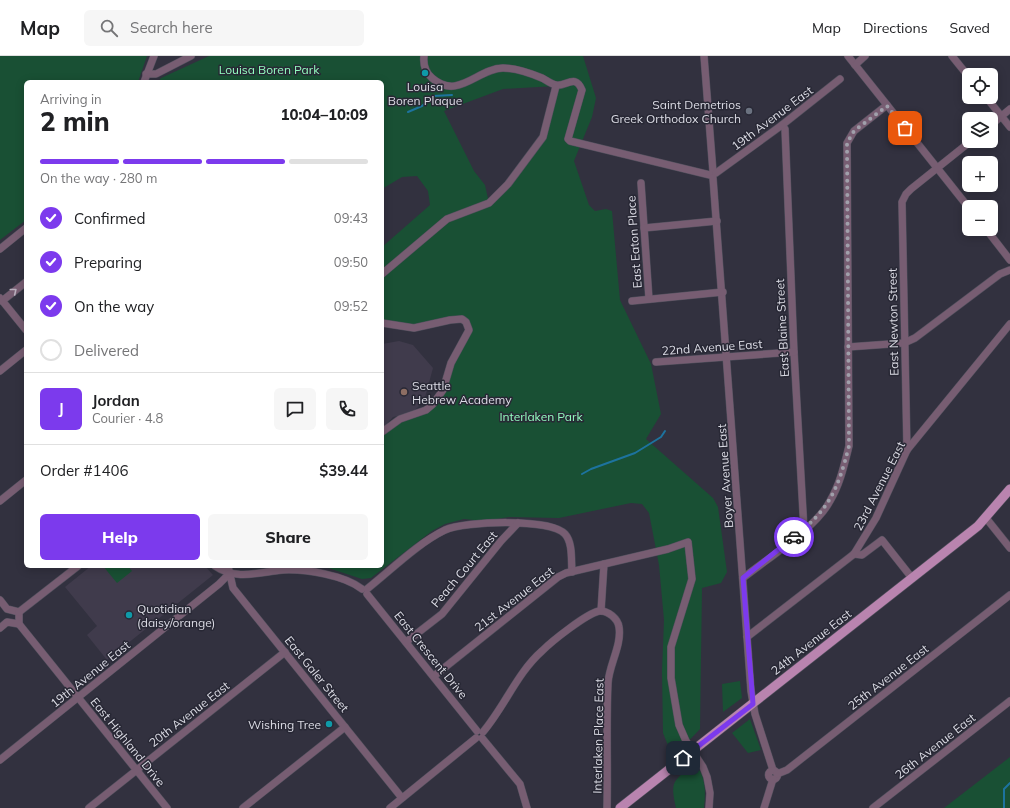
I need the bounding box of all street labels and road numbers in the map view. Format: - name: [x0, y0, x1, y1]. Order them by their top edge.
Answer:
- street label: 19th Avenue East: [728, 83, 816, 153]
- street label: East Eaton Place: [623, 195, 645, 289]
- street label: East Newton Street: [885, 268, 901, 376]
- street label: East Blaine Street: [772, 279, 792, 377]
- street label: 22nd Avenue East: [661, 336, 763, 358]
- street label: Boyer Avenue East: [714, 423, 736, 529]
- street label: 23rd Avenue East: [850, 439, 908, 533]
- street label: Peach Court East: [428, 528, 500, 610]
- street label: 21st Avenue East: [471, 563, 557, 635]
- street label: 24th Avenue East: [768, 606, 854, 678]
- street label: East Crescent Drive: [391, 608, 471, 702]
- street label: East Galer Street: [282, 633, 352, 715]
- street label: 19th Avenue East: [47, 637, 133, 711]
- street label: 25th Avenue East: [845, 641, 931, 713]
- street label: 20th Avenue East: [146, 678, 232, 750]
- street label: Interlaken Place East: [589, 678, 607, 794]
- street label: East Highland Drive: [88, 694, 168, 790]
- street label: 26th Avenue East: [892, 710, 978, 782]

